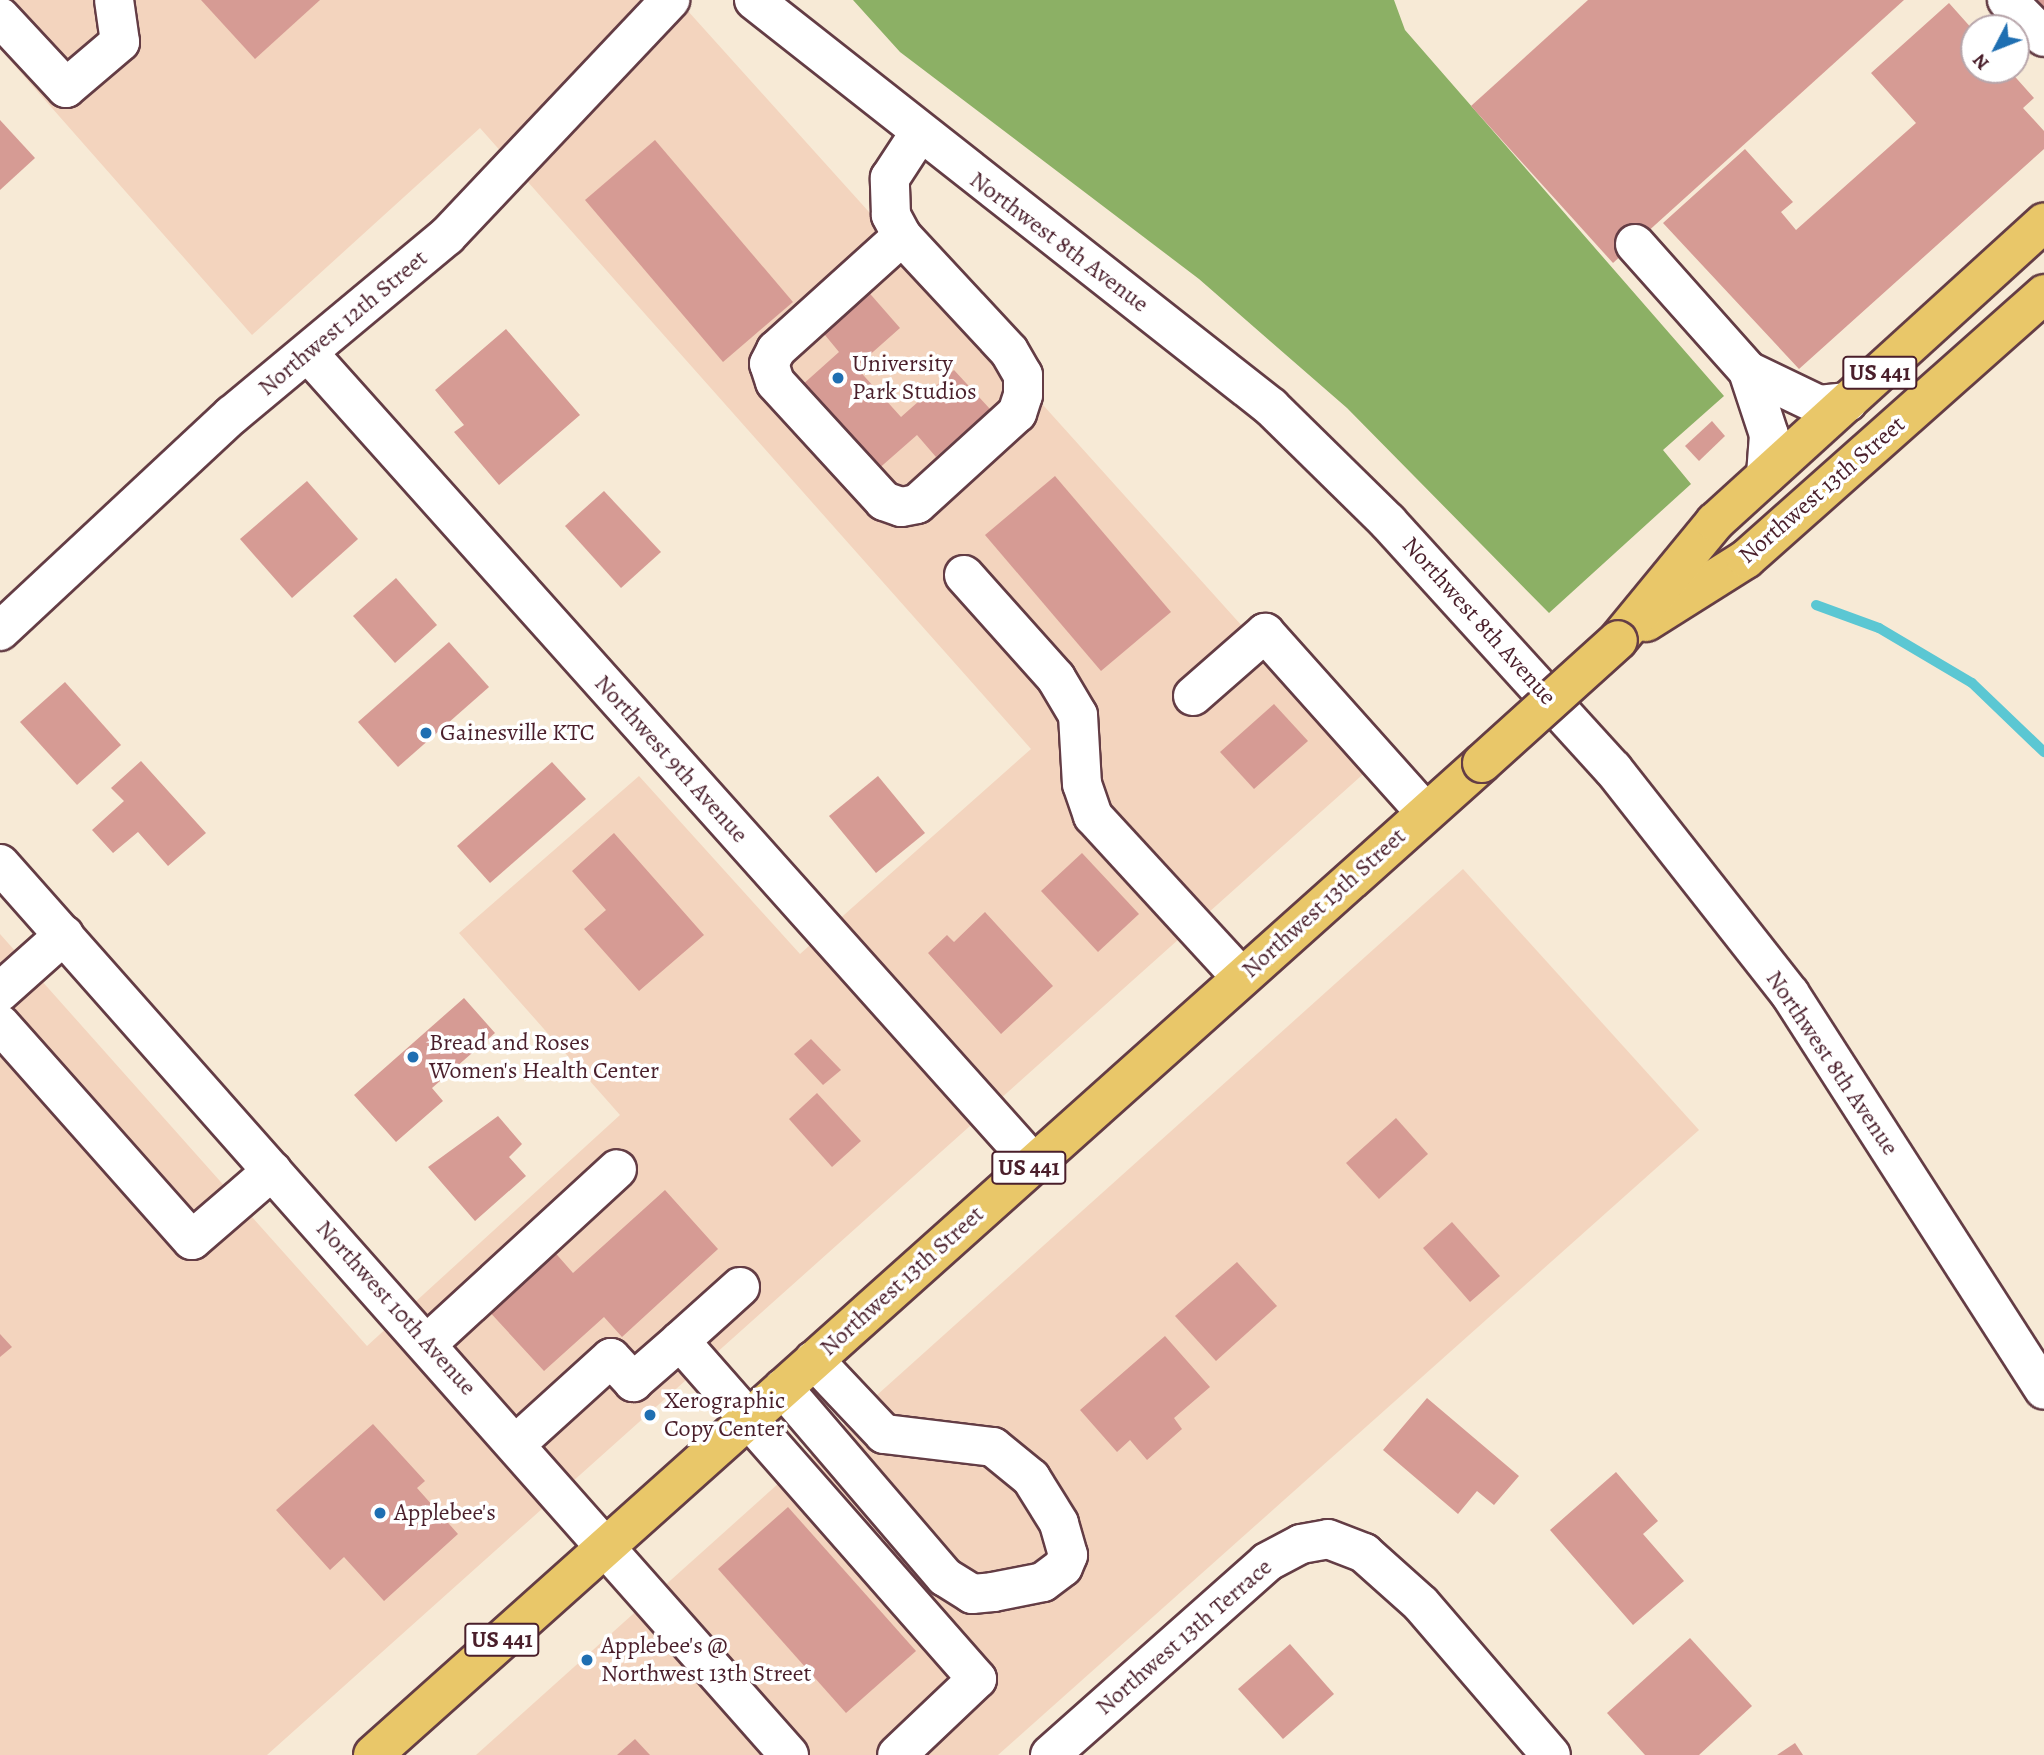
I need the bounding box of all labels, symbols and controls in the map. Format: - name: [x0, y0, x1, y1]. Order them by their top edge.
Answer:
- north arrow: [1960, 14, 2030, 84]
- text: N: [1967, 48, 1995, 76]
- street label: Northwest 8th Avenue: [964, 165, 1154, 319]
- street label: Northwest 12th Street: [253, 244, 433, 402]
- place label: University Park Studios: [852, 350, 977, 406]
- road number: US 441: [1842, 354, 1918, 392]
- marker: University Park Studios: [830, 370, 846, 386]
- street label: Northwest 13th Street: [1733, 410, 1911, 570]
- street label: Northwest 8th Avenue: [1396, 531, 1562, 711]
- street label: Northwest 9th Avenue: [588, 669, 754, 849]
- place label: Gainesville KTC: [440, 719, 595, 747]
- marker: Gainesville KTC: [418, 725, 434, 741]
- street label: Northwest 13th Street: [1236, 822, 1412, 984]
- street label: Northwest 8th Avenue: [1760, 965, 1904, 1161]
- place label: Bread and Roses Women's Health Center: [429, 1029, 659, 1085]
- marker: Bread and Roses Women's Health Center: [403, 1047, 423, 1067]
- road number: US 441: [990, 1148, 1068, 1188]
- street label: Northwest 13th Street: [814, 1200, 990, 1362]
- street label: Northwest 10th Avenue: [310, 1214, 482, 1402]
- place label: Xerographic Copy Center: [664, 1387, 785, 1443]
- marker: Xerographic Copy Center: [642, 1407, 658, 1423]
- place label: Applebee's: [394, 1499, 496, 1527]
- marker: Applebee's: [372, 1505, 388, 1521]
- street label: Northwest 13th Terrace: [1090, 1553, 1278, 1721]
- road number: US 441: [463, 1620, 540, 1660]
- place label: Applebee's @ Northwest 13th Street: [601, 1632, 812, 1688]
- marker: Applebee's @ Northwest 13th Street: [579, 1652, 595, 1668]

